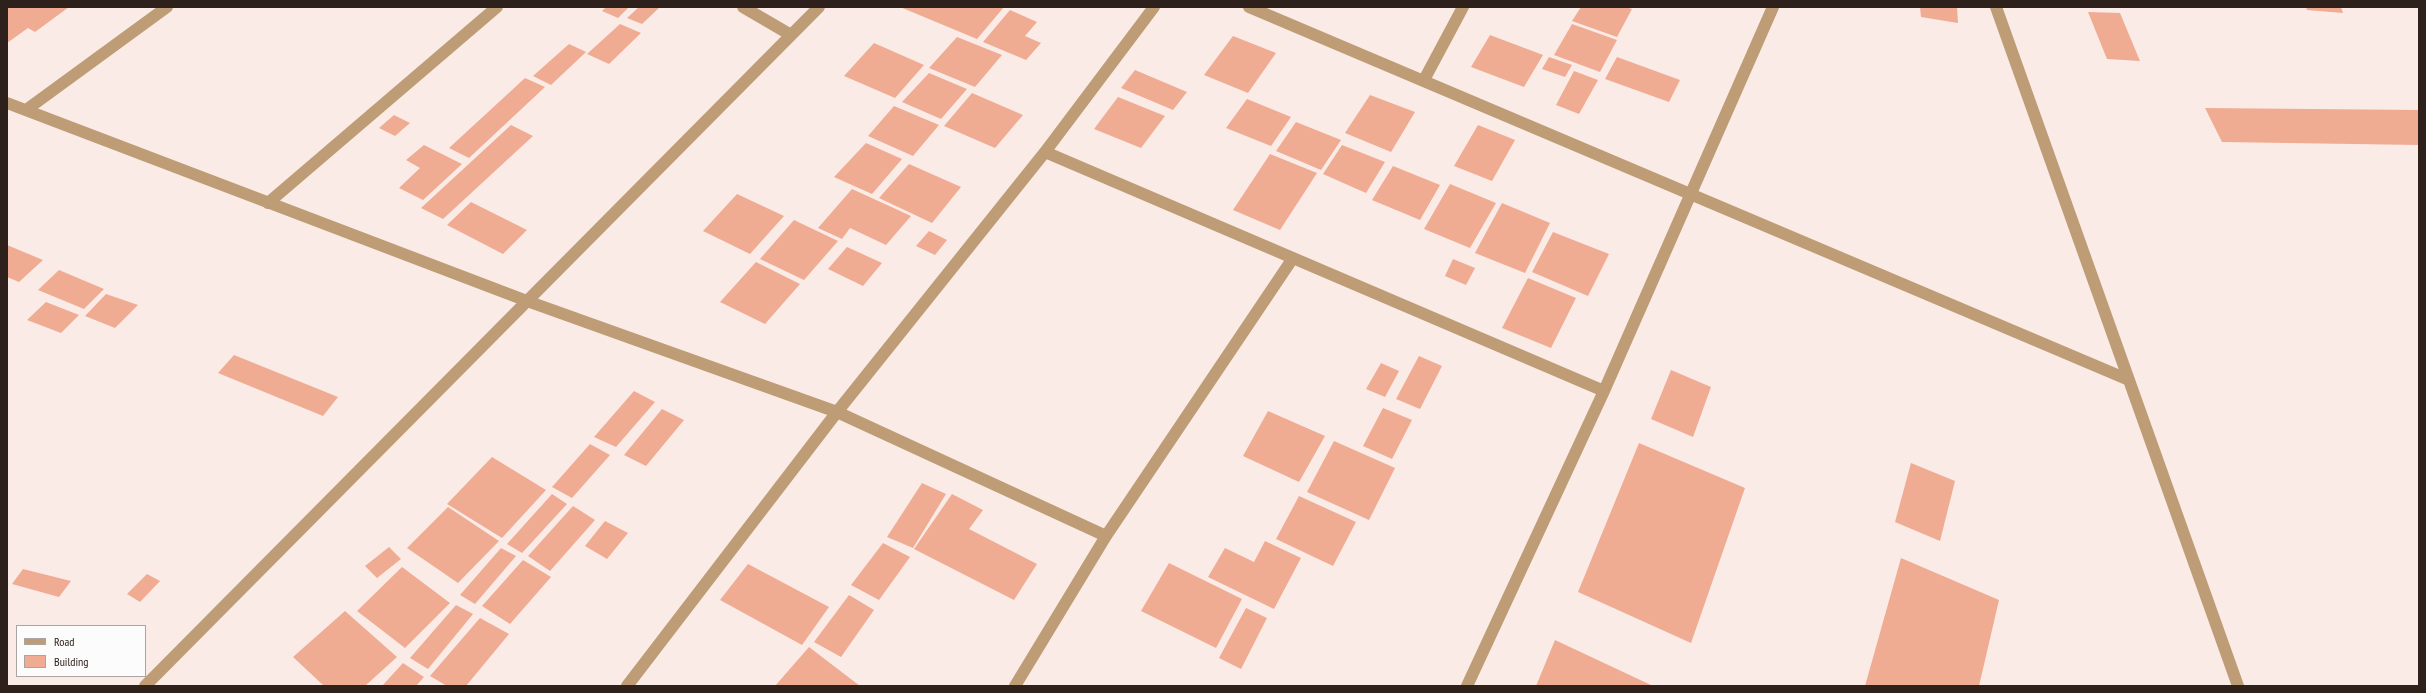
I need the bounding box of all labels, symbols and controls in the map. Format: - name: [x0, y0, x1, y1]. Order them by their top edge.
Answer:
- legend: [16, 625, 146, 677]
- text: Road: [54, 634, 74, 649]
- text: Building: [54, 654, 89, 669]

